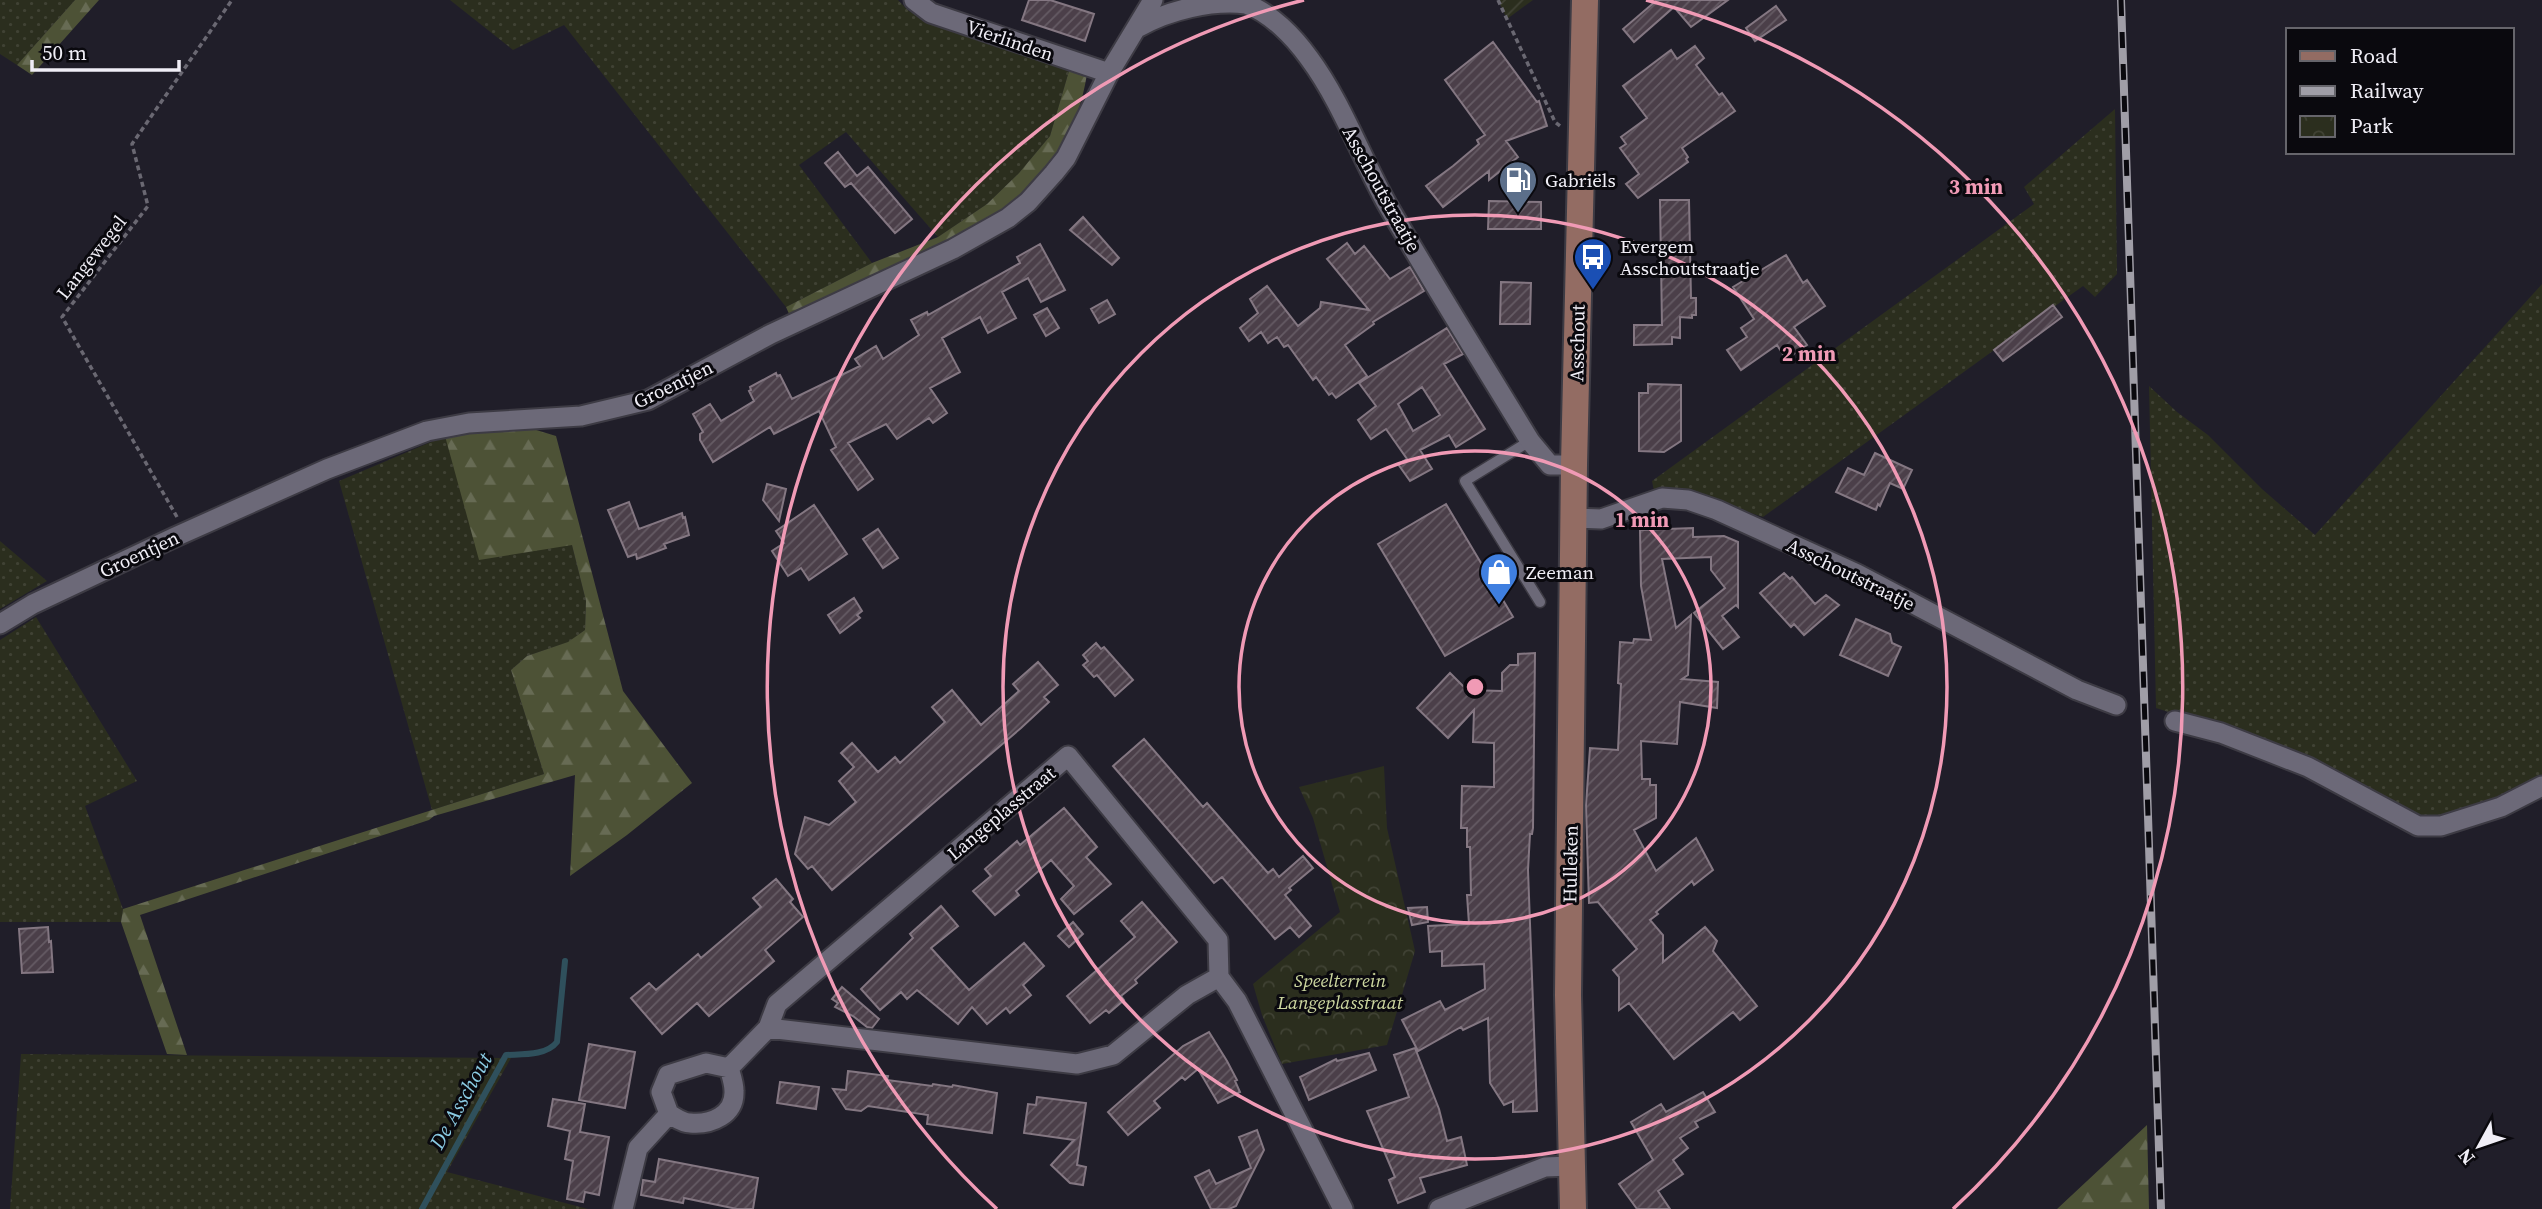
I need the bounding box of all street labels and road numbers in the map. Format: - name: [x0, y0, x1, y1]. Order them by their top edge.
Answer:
- street label: Vierlinden: [963, 13, 1057, 67]
- street label: Asschoutstraatje: [1337, 122, 1427, 256]
- street label: Langewegel: [50, 209, 132, 304]
- street label: Asschout: [1563, 303, 1591, 382]
- street label: Groentjen: [629, 354, 717, 414]
- street label: Groentjen: [95, 524, 183, 584]
- street label: Asschoutstraatje: [1782, 532, 1920, 616]
- street label: Langeplasstraat: [941, 760, 1061, 866]
- street label: Hulleken: [1556, 825, 1584, 903]

